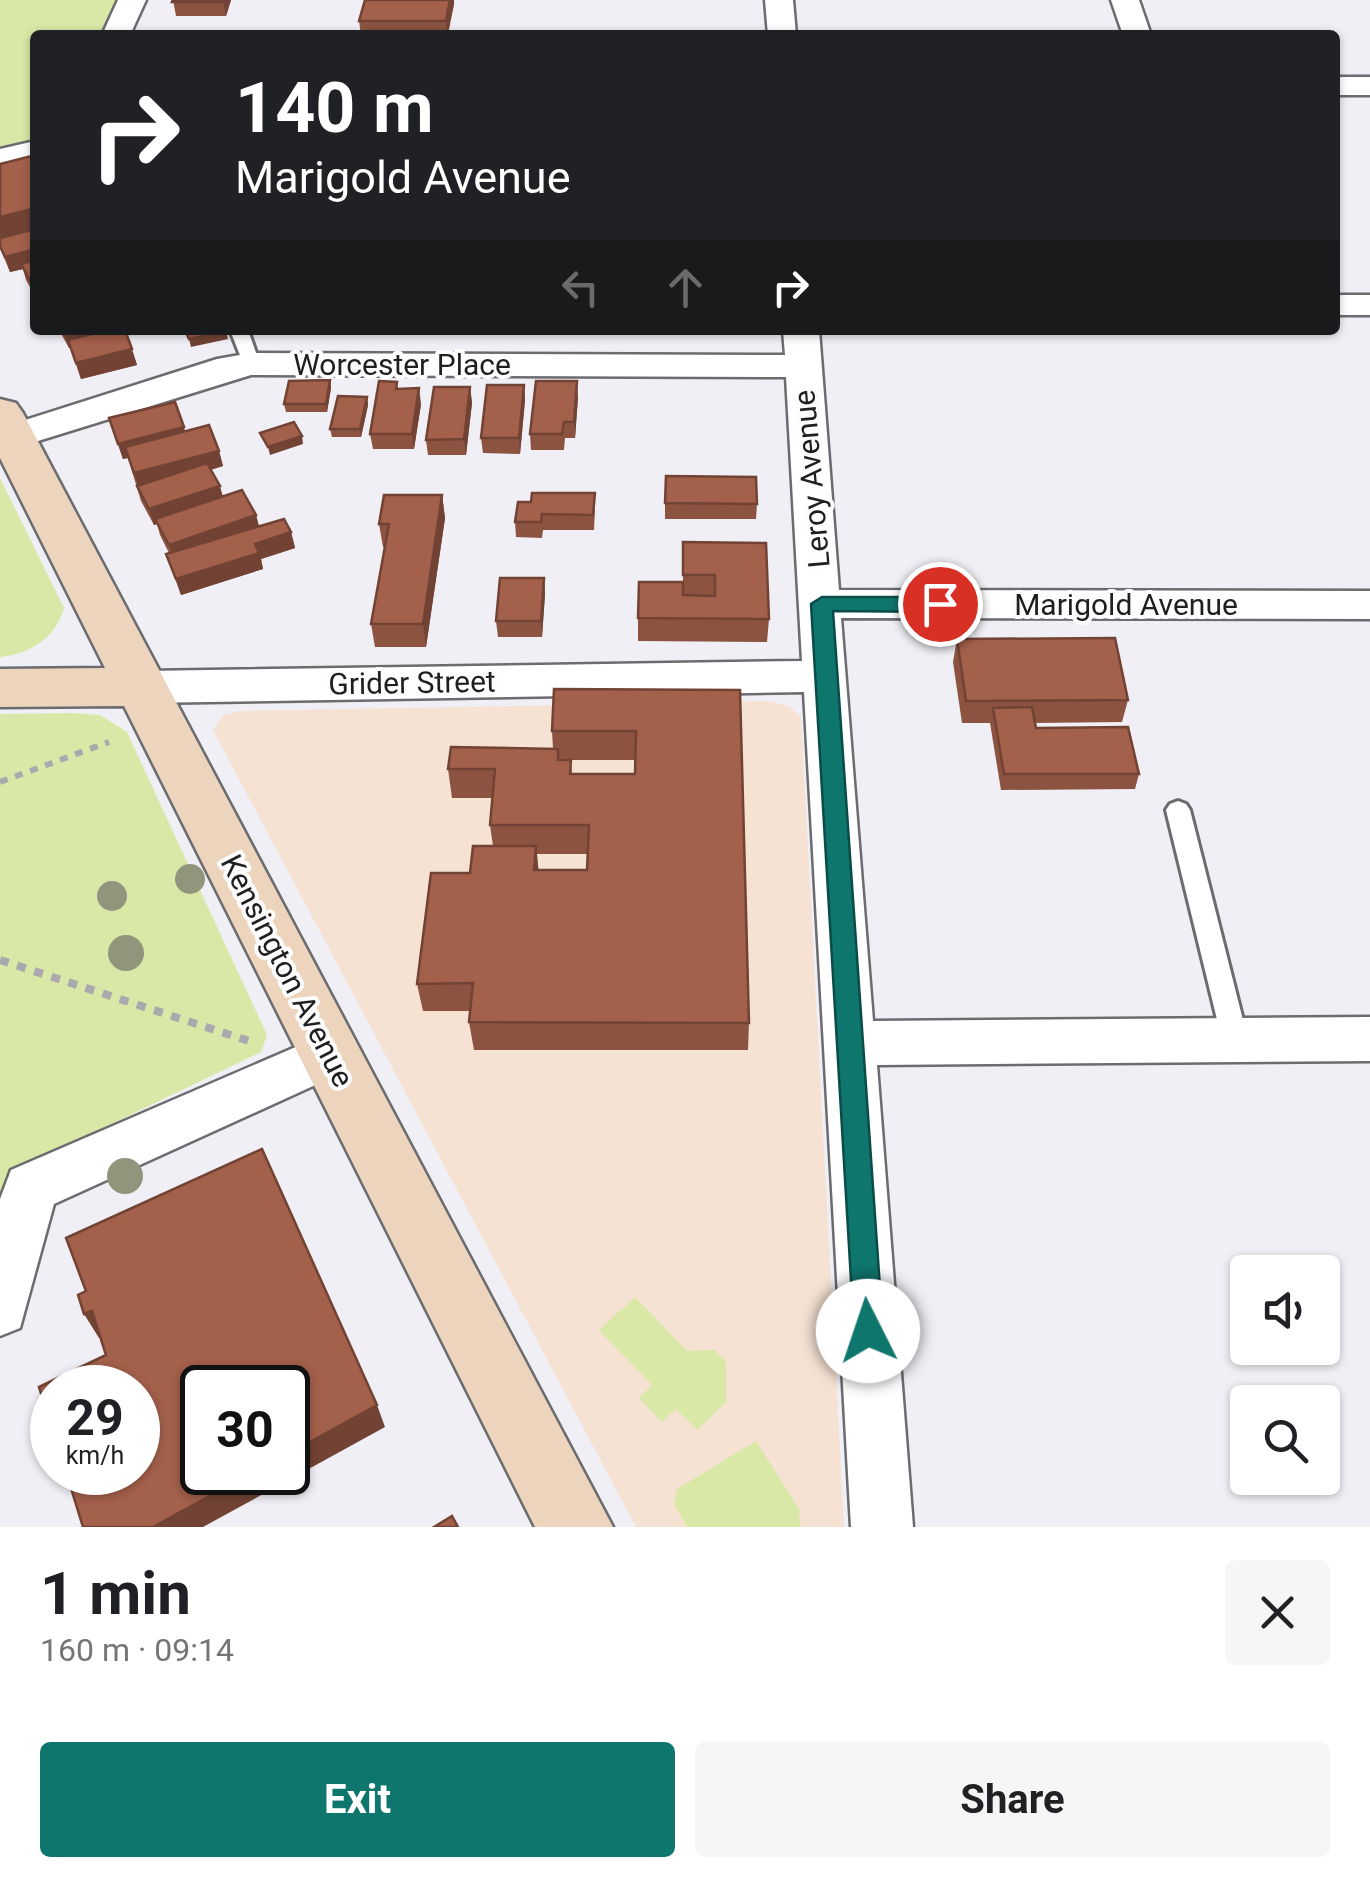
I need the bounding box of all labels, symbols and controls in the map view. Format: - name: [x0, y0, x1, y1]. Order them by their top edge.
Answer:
- text: 140 m: [235, 67, 434, 149]
- icon: right: [70, 70, 200, 200]
- text: Marigold Avenue: [235, 151, 571, 204]
- icon: left: [553, 260, 608, 315]
- icon: ahead: [658, 260, 713, 315]
- icon: right: [763, 260, 818, 315]
- street label: Worcester Place: [293, 347, 511, 382]
- street label: Leroy Avenue: [786, 389, 837, 570]
- pin: [898, 562, 983, 647]
- icon: arrive: [913, 577, 968, 632]
- street label: Marigold Avenue: [1014, 587, 1238, 622]
- street label: Grider Street: [328, 664, 496, 701]
- street label: Kensington Avenue: [214, 849, 361, 1093]
- map controls: [1230, 1255, 1340, 1495]
- button: sound: [1230, 1255, 1340, 1365]
- position arrow: [816, 1279, 920, 1383]
- speed limit sign: 30: [180, 1365, 310, 1495]
- button: search: [1230, 1385, 1340, 1495]
- text: 29: [66, 1389, 124, 1447]
- text: km/h: [66, 1441, 124, 1470]
- text: 1 min: [40, 1558, 191, 1629]
- button: close: [1225, 1560, 1330, 1665]
- text: 160 m · 09:14: [40, 1631, 234, 1669]
- button: Exit: [40, 1742, 675, 1857]
- button: Share: [695, 1742, 1330, 1857]

